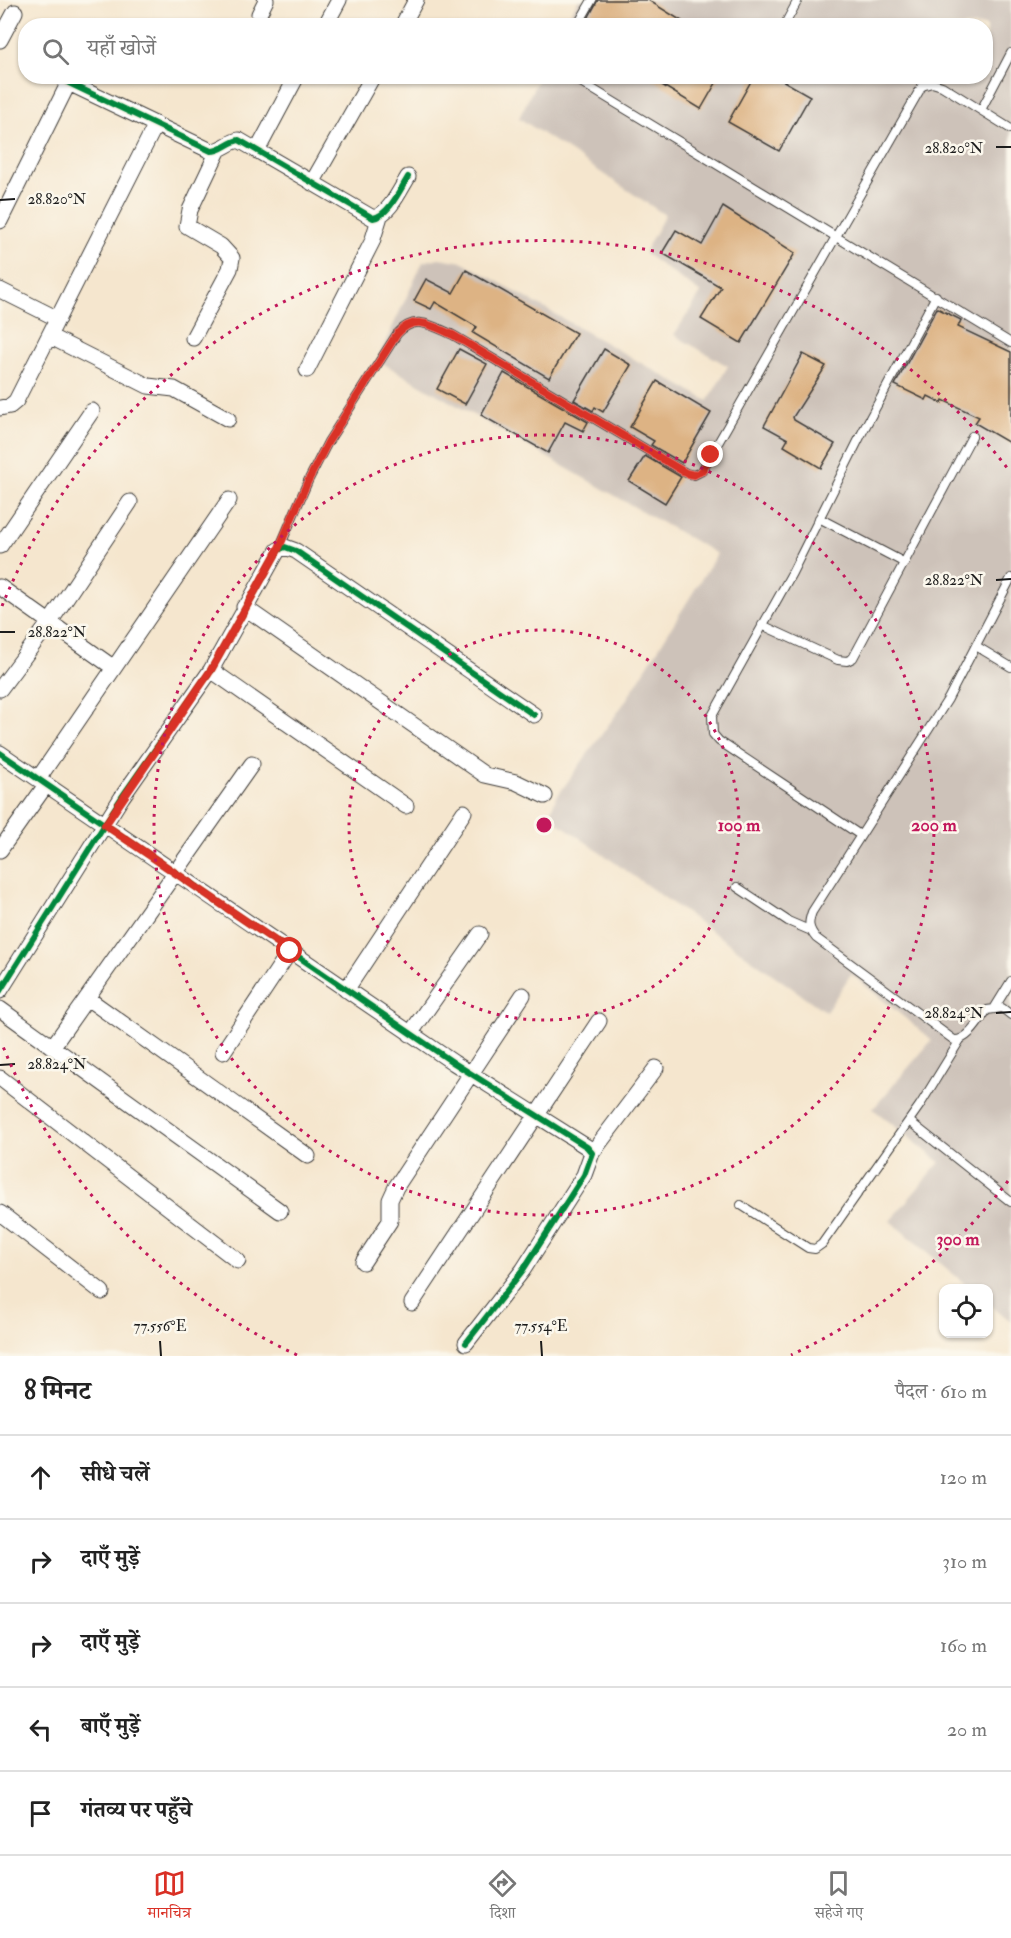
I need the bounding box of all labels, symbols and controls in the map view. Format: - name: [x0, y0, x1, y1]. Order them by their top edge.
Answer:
- search box: [18, 18, 993, 84]
- text: यहाँ खोजें: [87, 34, 156, 62]
- icon: search: [39, 35, 72, 68]
- text: 28.820°N: [925, 139, 984, 158]
- text: 28.820°N: [28, 190, 87, 209]
- route end: [697, 441, 723, 467]
- text: 28.822°N: [925, 571, 984, 590]
- text: 28.822°N: [28, 623, 87, 642]
- text: 100 m: [718, 814, 761, 837]
- text: 200 m: [911, 814, 958, 837]
- centre of rings: [534, 815, 554, 835]
- route start: [276, 937, 302, 963]
- text: 28.824°N: [924, 1004, 984, 1023]
- text: 28.824°N: [27, 1055, 87, 1074]
- text: 300 m: [936, 1228, 981, 1251]
- map controls: [939, 1284, 993, 1338]
- button: locate: [939, 1284, 993, 1338]
- text: 77.556°E: [134, 1317, 187, 1336]
- text: 77.554°E: [514, 1317, 568, 1336]
- text: 8 मिनट: [24, 1375, 91, 1407]
- text: पैदल · 610 m: [895, 1379, 987, 1404]
- text: सीधे चलें: [81, 1460, 149, 1488]
- icon: ahead: [24, 1461, 57, 1494]
- text: 120 m: [940, 1465, 987, 1490]
- text: दाएँ मुड़ें: [81, 1544, 140, 1572]
- icon: right: [24, 1545, 57, 1578]
- text: 310 m: [942, 1549, 987, 1574]
- text: दाएँ मुड़ें: [81, 1628, 140, 1656]
- icon: right: [24, 1629, 57, 1662]
- text: 160 m: [940, 1633, 987, 1658]
- text: बाएँ मुड़ें: [81, 1712, 140, 1740]
- icon: left: [24, 1713, 57, 1746]
- text: 20 m: [947, 1717, 987, 1742]
- text: गंतव्य पर पहुँचे: [81, 1796, 192, 1824]
- icon: arrive: [24, 1797, 57, 1830]
- tab: मानचित्र: [148, 1867, 191, 1928]
- tab: दिशा: [486, 1867, 519, 1928]
- tab: सहेजे गए: [814, 1867, 863, 1928]

